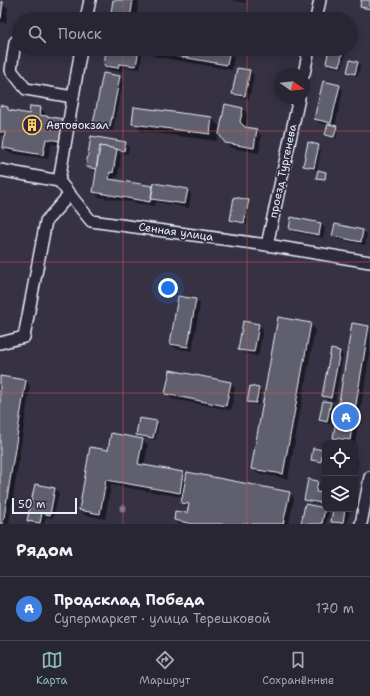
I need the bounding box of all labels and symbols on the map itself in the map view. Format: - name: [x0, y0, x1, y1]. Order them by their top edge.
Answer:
- north arrow: [274, 68, 310, 104]
- building icon: Автовокзал: [21, 114, 43, 136]
- place label: Автовокзал: [46, 118, 109, 133]
- street label: проезд Тургенева: [266, 123, 300, 219]
- street label: Сенная улица: [138, 219, 215, 245]
- your location: [158, 278, 178, 298]
- pin: A: [333, 402, 359, 432]
- scale bar: [12, 496, 77, 515]

